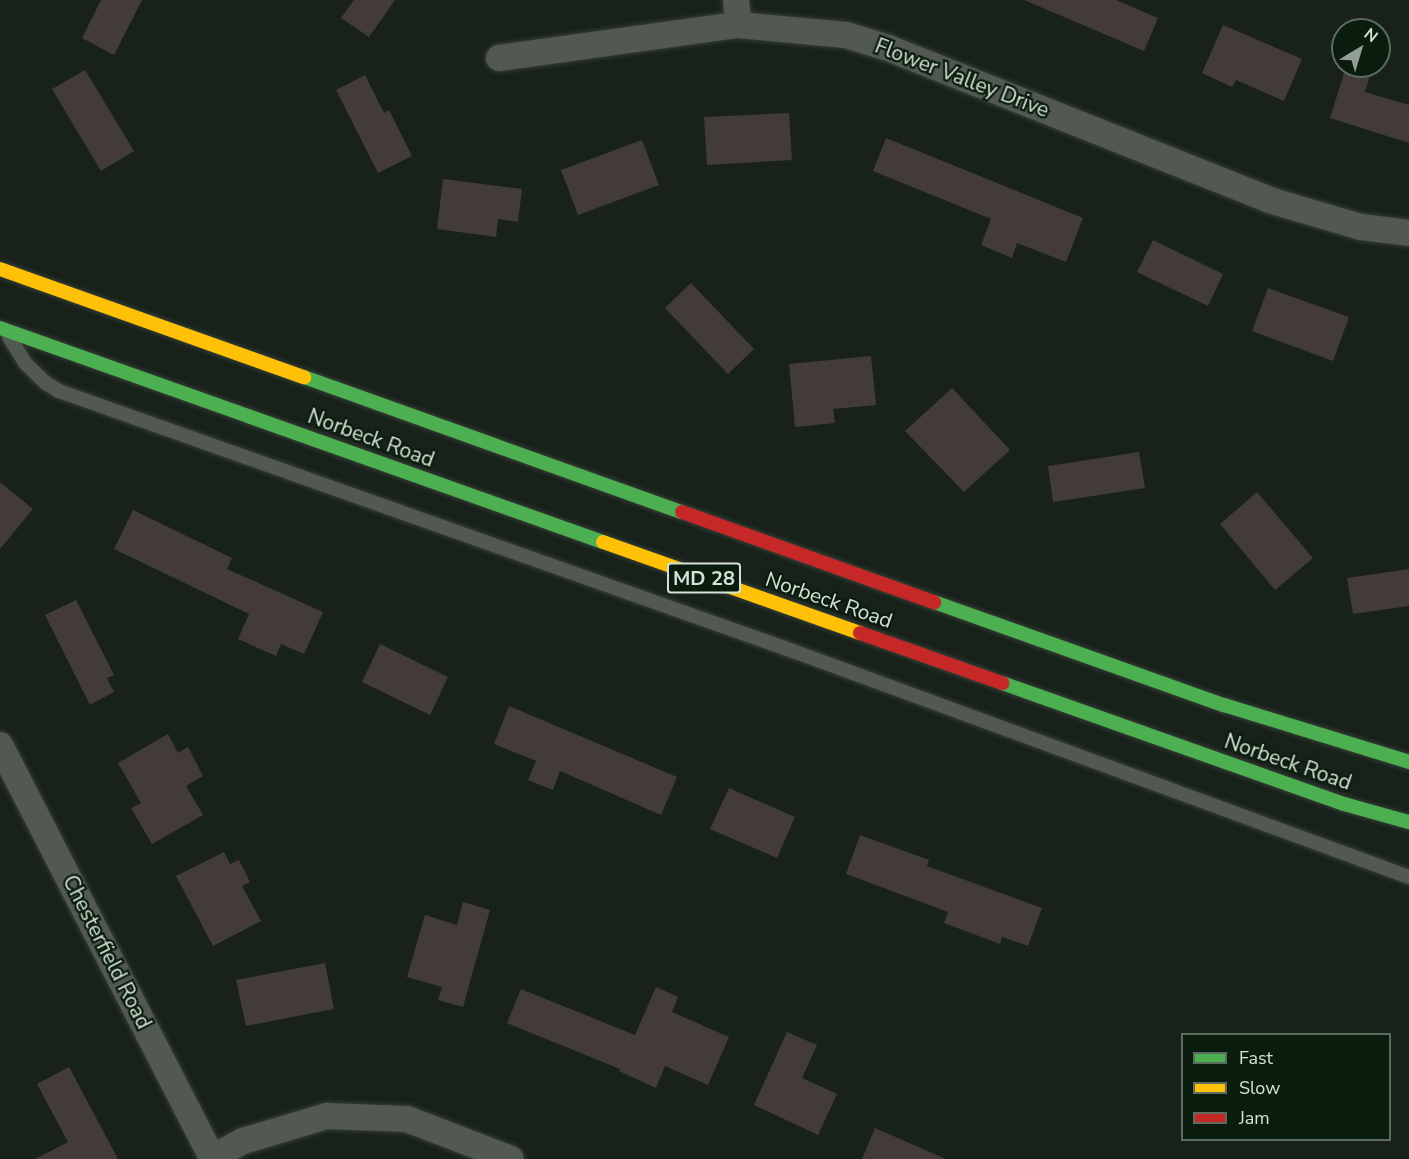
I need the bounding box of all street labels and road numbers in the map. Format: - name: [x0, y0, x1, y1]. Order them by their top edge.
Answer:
- street label: Flower Valley Drive: [871, 33, 1053, 123]
- street label: Norbeck Road: [304, 403, 438, 473]
- road number: MD 28: [666, 561, 742, 595]
- street label: Norbeck Road: [762, 566, 896, 634]
- street label: Norbeck Road: [1221, 728, 1355, 796]
- street label: Chesterfield Road: [57, 871, 157, 1033]

